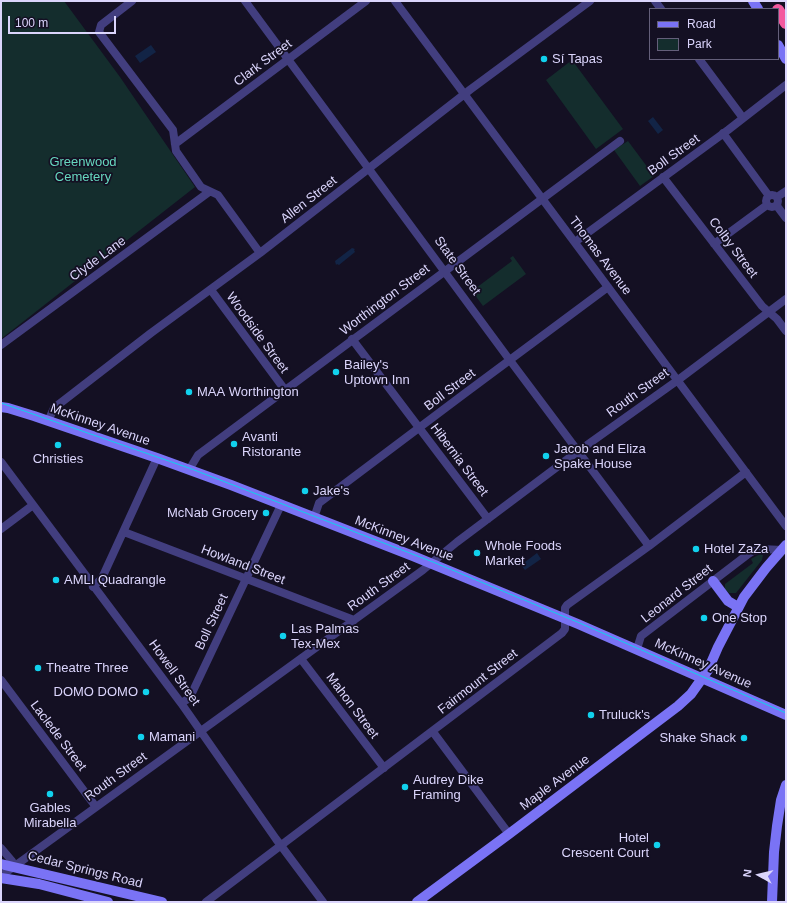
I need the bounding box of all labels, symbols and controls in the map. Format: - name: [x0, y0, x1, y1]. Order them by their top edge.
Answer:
- scale bar: [10, 8, 118, 34]
- legend: [649, 8, 779, 60]
- text: 100 m: [15, 16, 48, 30]
- text: Road: [687, 17, 716, 31]
- street label: Clark Street: [231, 36, 295, 90]
- text: Park: [687, 37, 712, 51]
- place label: Sí Tapas: [552, 51, 603, 67]
- marker: Sí Tapas: [539, 54, 549, 64]
- street label: Boll Street: [645, 131, 703, 179]
- park label: Greenwood Cemetery: [49, 154, 117, 185]
- street label: Allen Street: [278, 173, 340, 227]
- street label: Thomas Avenue: [565, 214, 635, 298]
- street label: Colby Street: [705, 215, 761, 281]
- street label: Clyde Lane: [67, 233, 129, 285]
- street label: State Street: [431, 234, 483, 298]
- street label: Worthington Street: [337, 261, 433, 339]
- street label: Woodside Street: [223, 290, 291, 376]
- place label: Bailey's Uptown Inn: [344, 357, 410, 388]
- street label: Routh Street: [604, 365, 672, 421]
- street label: Boll Street: [421, 366, 479, 414]
- marker: Bailey's Uptown Inn: [331, 367, 341, 377]
- place label: MAA Worthington: [197, 384, 299, 400]
- marker: MAA Worthington: [184, 387, 194, 397]
- street label: McKinney Avenue: [48, 401, 152, 449]
- street label: Hibernia Street: [427, 421, 491, 499]
- place label: Avanti Ristorante: [242, 429, 301, 460]
- marker: Avanti Ristorante: [229, 439, 239, 449]
- marker: Christies: [53, 440, 63, 450]
- place label: Jacob and Eliza Spake House: [554, 441, 646, 472]
- place label: Christies: [33, 451, 83, 467]
- marker: Jacob and Eliza Spake House: [541, 451, 551, 461]
- place label: Jake's: [313, 483, 349, 499]
- marker: Jake's: [300, 486, 310, 496]
- place label: McNab Grocery: [167, 505, 258, 521]
- marker: McNab Grocery: [261, 508, 271, 518]
- street label: McKinney Avenue: [352, 513, 456, 565]
- place label: Whole Foods Market: [485, 538, 562, 569]
- place label: Hotel ZaZa: [704, 541, 768, 557]
- street label: Howland Street: [199, 542, 287, 588]
- marker: Hotel ZaZa: [691, 544, 701, 554]
- marker: Whole Foods Market: [472, 548, 482, 558]
- street label: Routh Street: [345, 559, 413, 615]
- street label: Leonard Street: [638, 561, 716, 627]
- place label: AMLI Quadrangle: [64, 572, 166, 588]
- marker: AMLI Quadrangle: [51, 575, 61, 585]
- street label: Boll Street: [192, 592, 232, 652]
- place label: One Stop: [712, 610, 767, 626]
- marker: One Stop: [699, 613, 709, 623]
- place label: Las Palmas Tex-Mex: [291, 621, 359, 652]
- marker: Las Palmas Tex-Mex: [278, 631, 288, 641]
- street label: McKinney Avenue: [652, 636, 754, 692]
- street label: Howell Street: [145, 637, 203, 709]
- street label: Fairmount Street: [435, 646, 521, 718]
- place label: Theatre Three: [46, 660, 128, 676]
- marker: Theatre Three: [33, 663, 43, 673]
- street label: Mahon Street: [322, 670, 382, 742]
- place label: DOMO DOMO: [54, 684, 138, 700]
- marker: DOMO DOMO: [141, 687, 151, 697]
- street label: Laclede Street: [27, 698, 89, 774]
- place label: Truluck's: [599, 707, 650, 723]
- marker: Truluck's: [586, 710, 596, 720]
- place label: Mamani: [149, 729, 195, 745]
- place label: Shake Shack: [659, 730, 736, 746]
- marker: Mamani: [136, 732, 146, 742]
- marker: Shake Shack: [739, 733, 749, 743]
- street label: Routh Street: [82, 749, 150, 805]
- street label: Maple Avenue: [517, 752, 593, 814]
- place label: Audrey Dike Framing: [413, 772, 484, 803]
- marker: Audrey Dike Framing: [400, 782, 410, 792]
- marker: Gables Mirabella: [45, 789, 55, 799]
- place label: Gables Mirabella: [24, 800, 76, 831]
- place label: Hotel Crescent Court: [562, 830, 649, 861]
- marker: Hotel Crescent Court: [652, 840, 662, 850]
- street label: Cedar Springs Road: [26, 848, 144, 892]
- north arrow: [739, 855, 779, 895]
- text: N: [741, 869, 754, 878]

